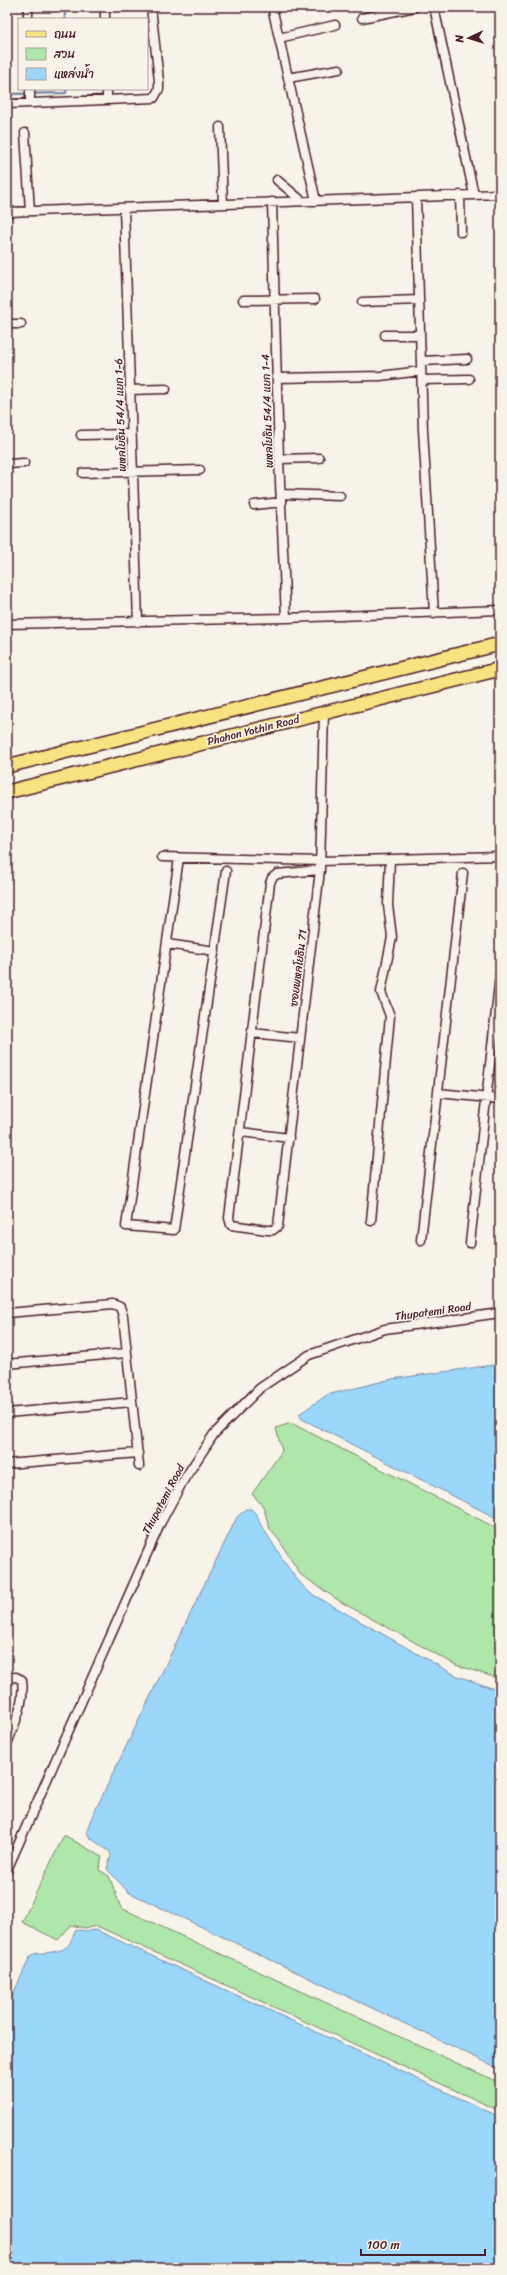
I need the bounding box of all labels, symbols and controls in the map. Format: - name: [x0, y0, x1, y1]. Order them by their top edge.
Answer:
- legend: [18, 18, 148, 90]
- north arrow: [449, 18, 489, 58]
- text: ถนน: [54, 23, 76, 45]
- text: N: [450, 34, 469, 44]
- text: สวน: [53, 43, 75, 65]
- text: แหล่งน้ำ: [54, 63, 94, 85]
- street label: พหลโยธิน 54/4 แยก 1-4: [256, 354, 279, 468]
- street label: พหลโยธิน 54/4 แยก 1-6: [109, 358, 132, 472]
- street label: Phahon Yothin Road: [205, 710, 302, 751]
- street label: ซอยพหลโยธิน 71: [284, 928, 313, 1008]
- street label: Thupatemi Road: [394, 1297, 474, 1326]
- street label: Thupatemi Road: [137, 1460, 190, 1538]
- scale bar: [361, 2231, 485, 2257]
- text: 100 m: [367, 2234, 400, 2256]

